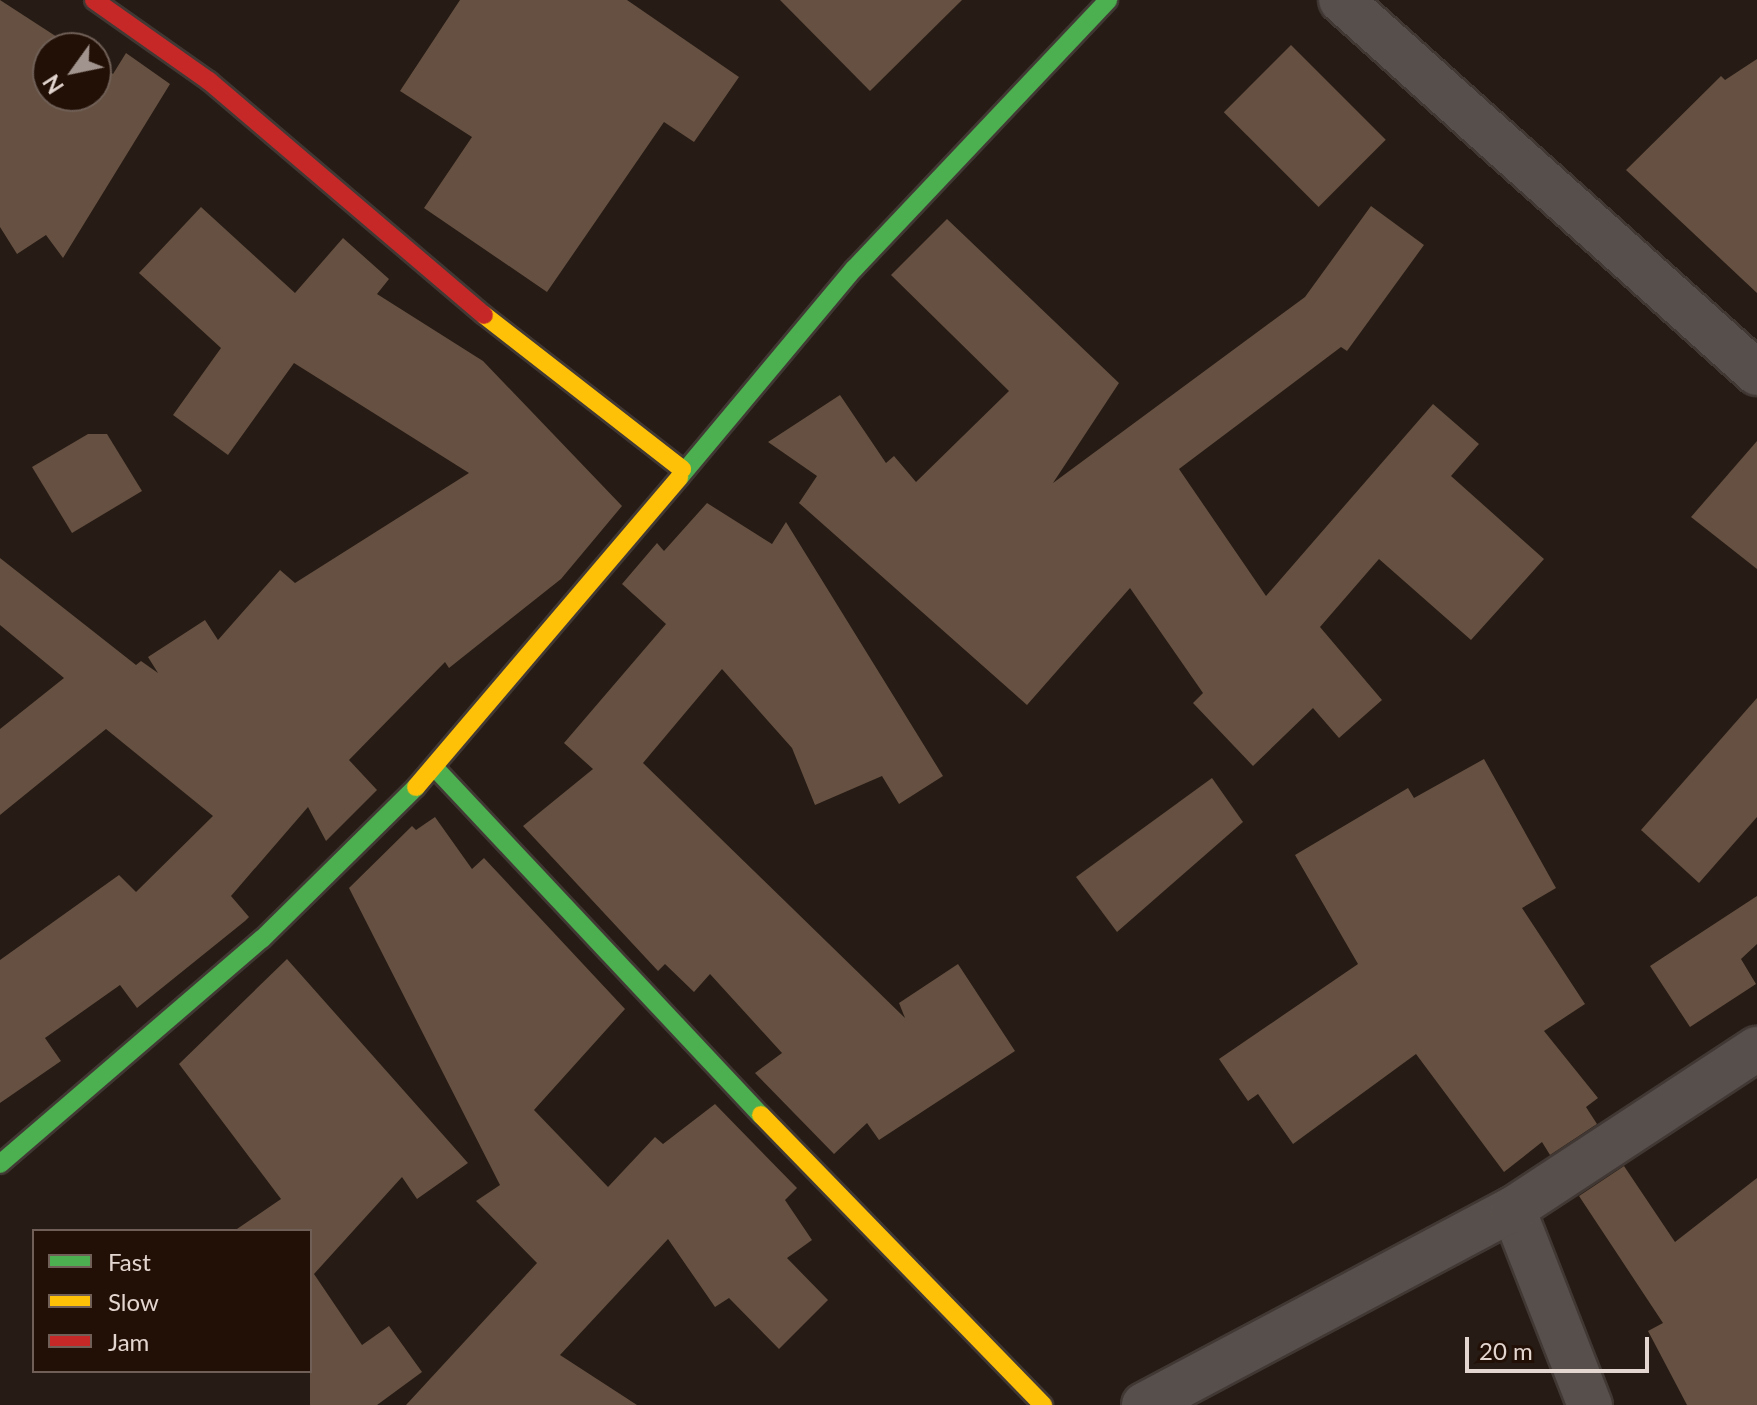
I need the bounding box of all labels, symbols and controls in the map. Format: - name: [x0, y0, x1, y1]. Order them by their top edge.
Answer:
- north arrow: [32, 32, 112, 112]
- text: N: [37, 70, 69, 99]
- legend: [32, 1229, 312, 1373]
- text: Fast: [108, 1247, 151, 1276]
- text: Slow: [108, 1287, 159, 1316]
- scale bar: [1469, 1321, 1653, 1371]
- text: Jam: [108, 1327, 149, 1356]
- text: 20 m: [1479, 1336, 1533, 1365]

